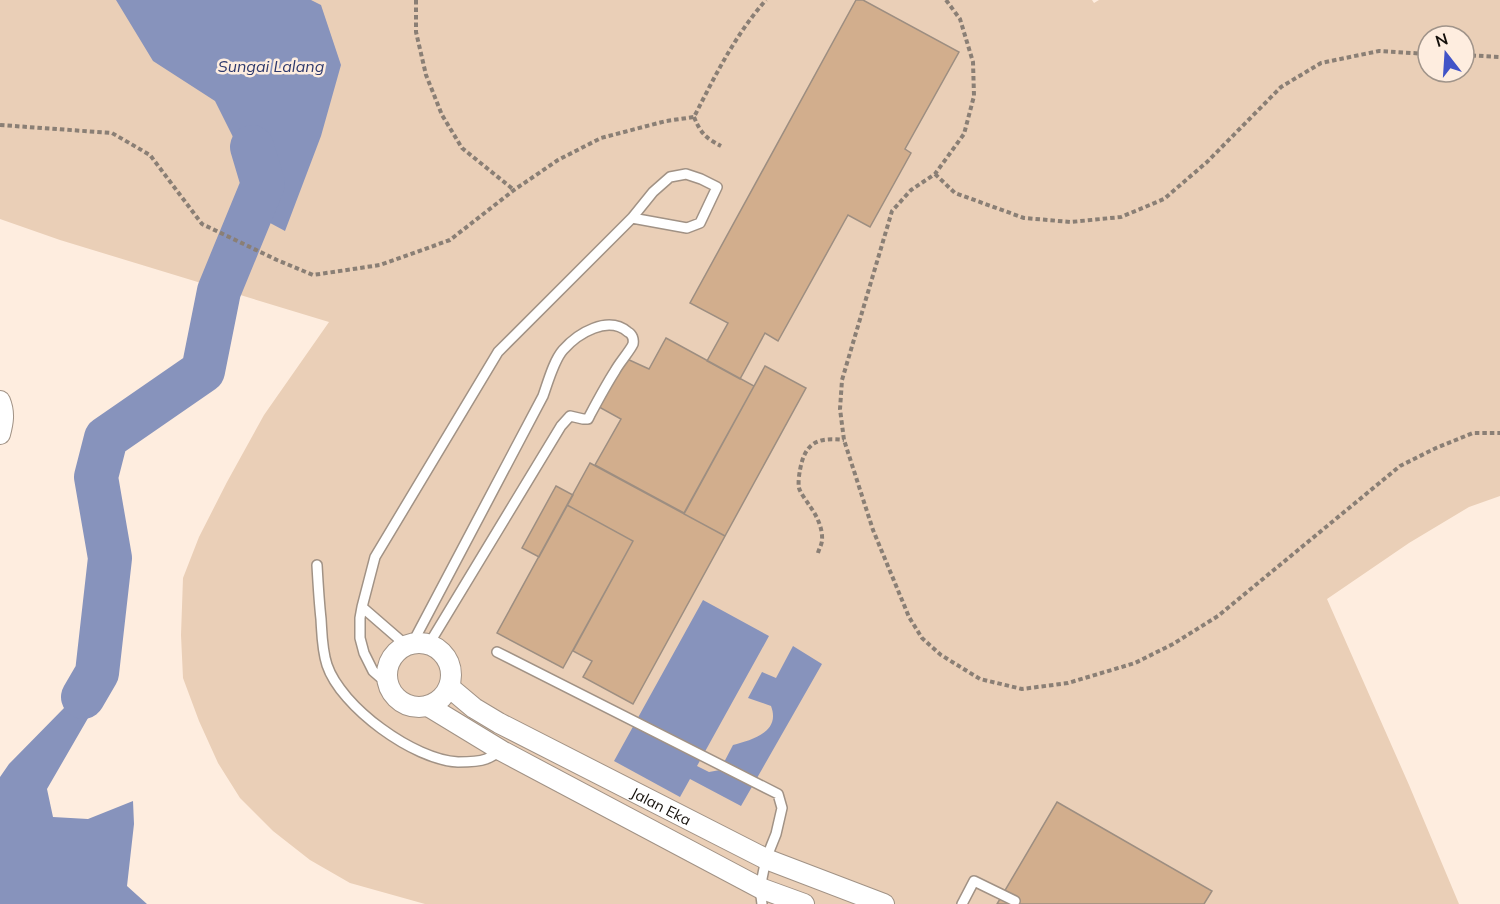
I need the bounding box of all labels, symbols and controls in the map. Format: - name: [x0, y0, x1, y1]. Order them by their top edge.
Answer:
- north arrow: [1416, 24, 1476, 84]
- text: N: [1433, 28, 1450, 51]
- water label: Sungai Lalang: [218, 56, 325, 76]
- street label: Jalan Eka: [628, 783, 695, 829]

